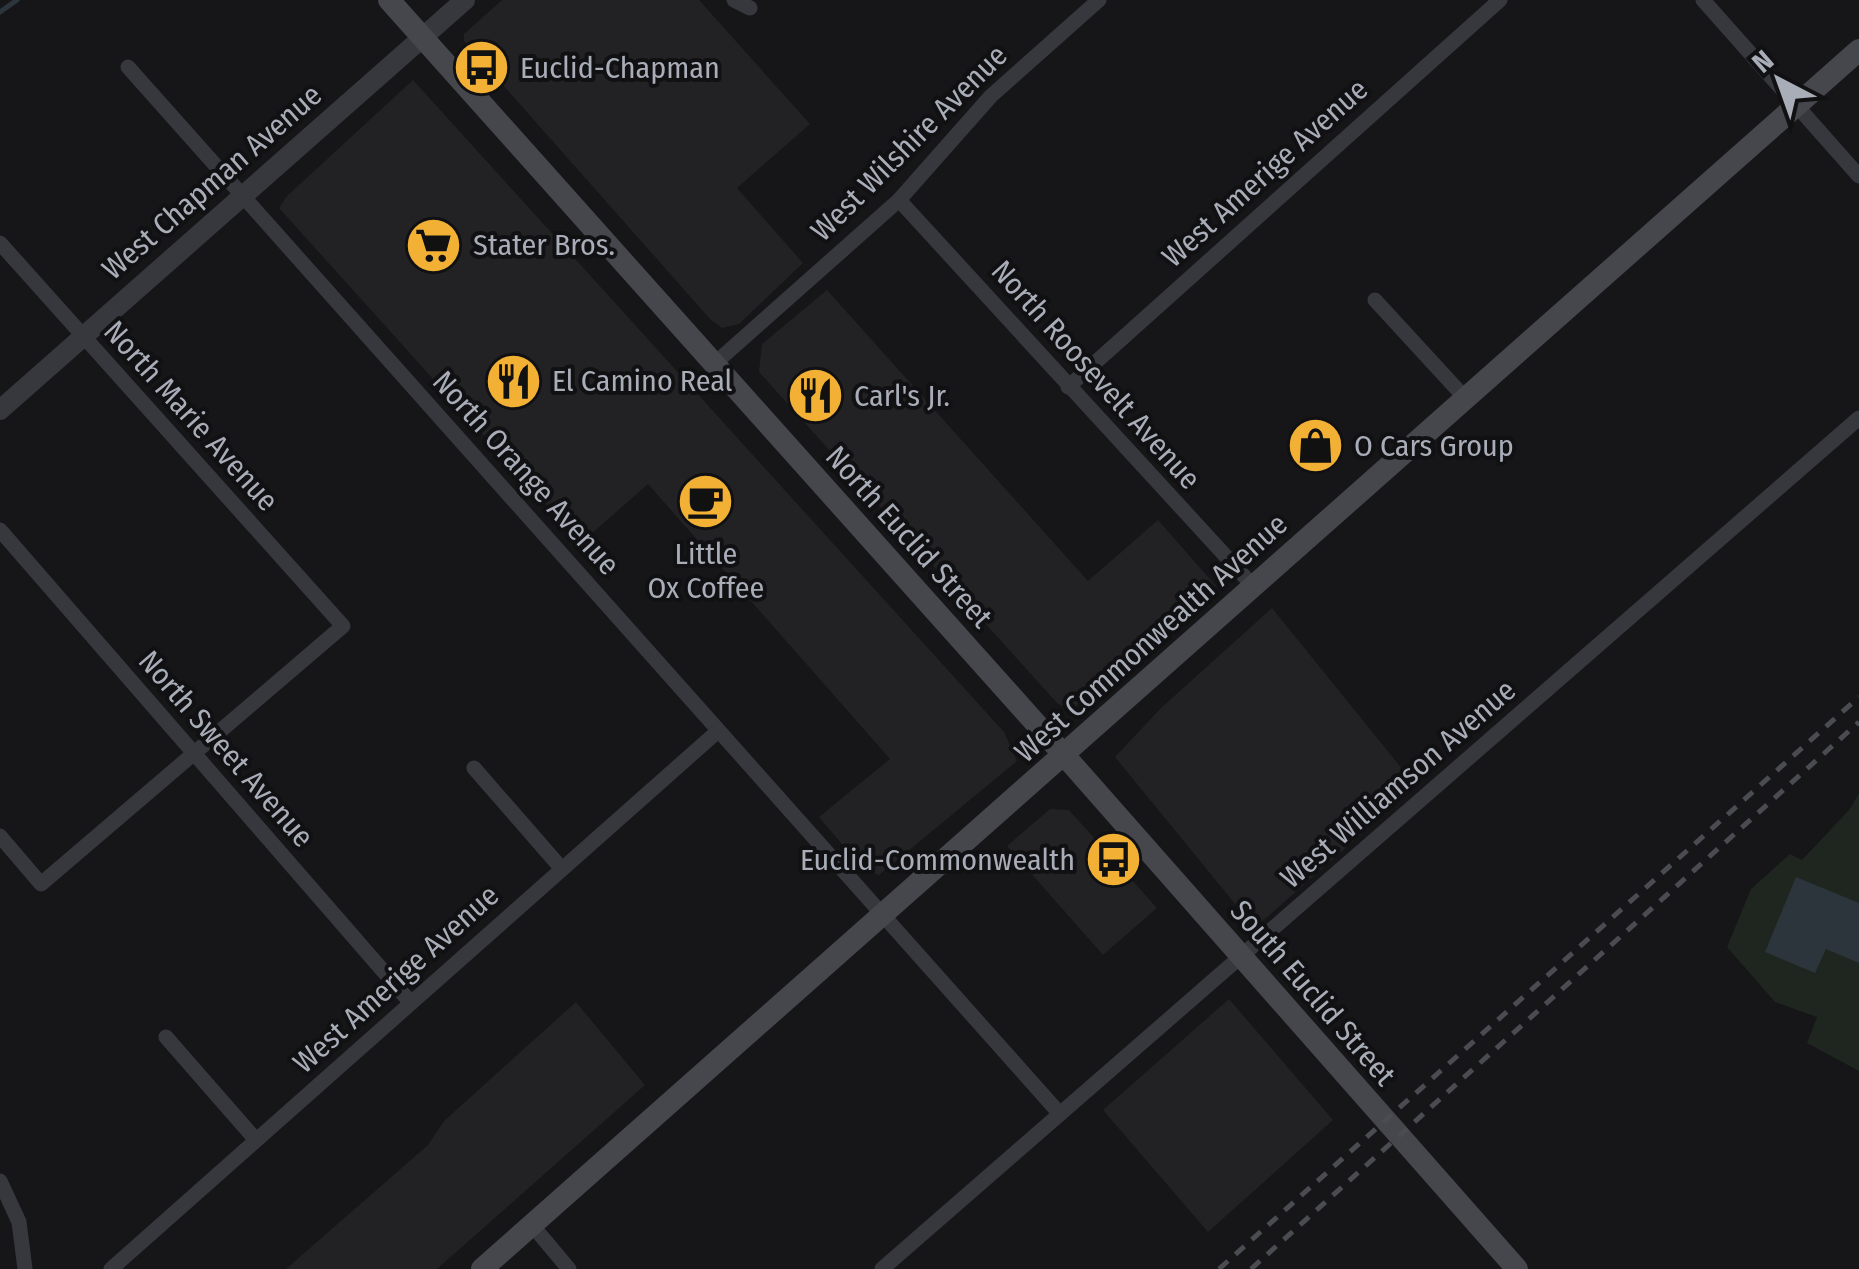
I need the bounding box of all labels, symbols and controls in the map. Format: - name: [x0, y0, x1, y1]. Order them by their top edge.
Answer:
- north arrow: [1729, 30, 1829, 130]
- street label: West Wilshire Avenue: [803, 37, 1015, 249]
- bus stop icon: Euclid-Chapman: [451, 38, 511, 98]
- text: N: [1746, 44, 1780, 79]
- place label: Euclid-Chapman: [520, 50, 720, 86]
- street label: West Amerige Avenue: [1155, 71, 1375, 275]
- street label: West Chapman Avenue: [95, 77, 329, 287]
- supermarket icon: Stater Bros.: [404, 215, 464, 275]
- place label: Stater Bros.: [473, 227, 615, 263]
- street label: North Roosevelt Avenue: [984, 253, 1208, 497]
- street label: North Marie Avenue: [96, 314, 286, 518]
- restaurant icon: El Camino Real: [483, 351, 543, 411]
- place label: El Camino Real: [552, 363, 733, 399]
- street label: North Orange Avenue: [425, 364, 627, 582]
- restaurant icon: Carl's Jr.: [785, 366, 845, 426]
- place label: Carl's Jr.: [854, 378, 950, 414]
- shop icon: O Cars Group: [1285, 416, 1345, 476]
- place label: O Cars Group: [1354, 428, 1514, 464]
- street label: North Euclid Street: [818, 439, 1000, 635]
- cafe icon: Little Ox Coffee: [676, 471, 736, 531]
- street label: West Commonwealth Avenue: [1007, 506, 1295, 770]
- place label: Little Ox Coffee: [648, 536, 764, 606]
- street label: North Sweet Avenue: [131, 643, 321, 855]
- street label: West Williamson Avenue: [1273, 672, 1523, 896]
- bus stop icon: Euclid-Commonwealth: [1084, 830, 1144, 890]
- place label: Euclid-Commonwealth: [800, 842, 1075, 878]
- street label: West Amerige Avenue: [286, 877, 506, 1081]
- street label: South Euclid Street: [1223, 893, 1403, 1093]

